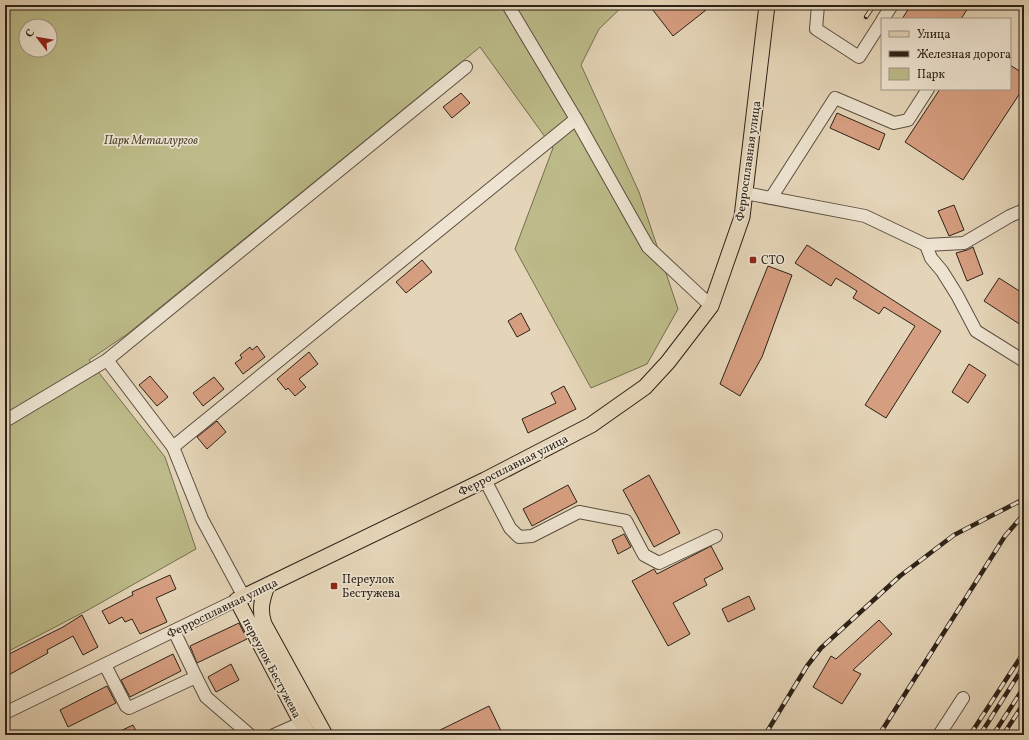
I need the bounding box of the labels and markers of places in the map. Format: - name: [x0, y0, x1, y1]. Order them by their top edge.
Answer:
- place label: СТО: [761, 253, 785, 269]
- marker: СТО: [748, 255, 758, 265]
- place label: Переулок Бестужева: [342, 572, 400, 602]
- marker: Переулок Бестужева: [329, 581, 339, 591]

